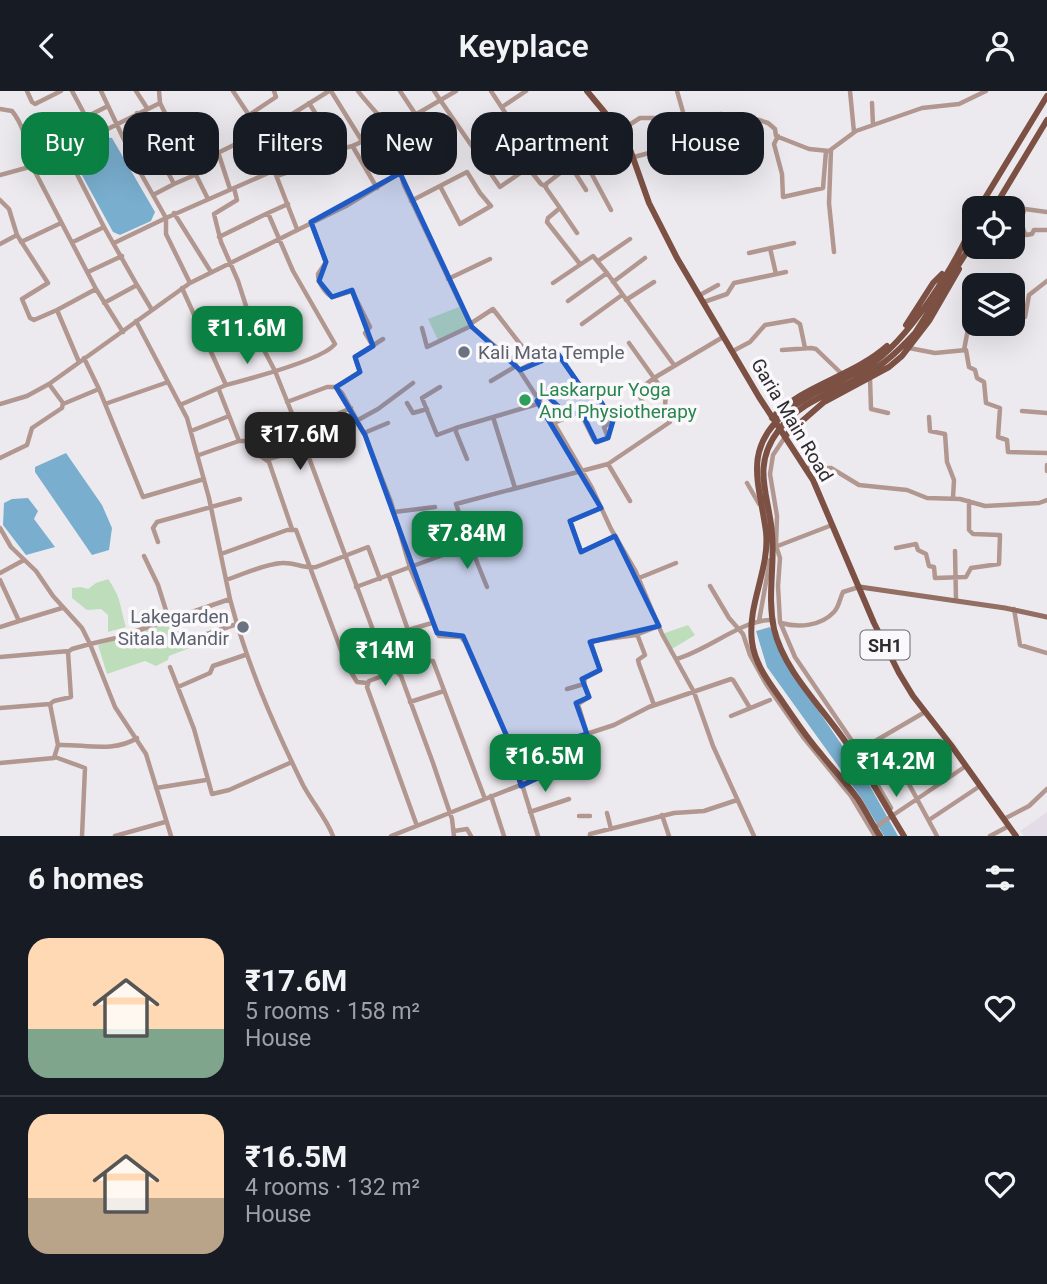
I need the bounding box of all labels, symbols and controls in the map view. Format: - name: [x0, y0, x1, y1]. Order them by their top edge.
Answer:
- icon: back: [28, 27, 66, 65]
- text: Keyplace: [458, 27, 589, 65]
- icon: person: [981, 27, 1019, 65]
- chip: Buy: [21, 112, 109, 175]
- chip: Rent: [123, 112, 219, 175]
- chip: Filters: [233, 112, 347, 175]
- chip: New: [361, 112, 457, 175]
- chip: Apartment: [471, 112, 633, 175]
- chip: House: [647, 112, 764, 175]
- map controls: [962, 196, 1025, 336]
- button: locate: [962, 196, 1025, 259]
- button: layers: [962, 273, 1025, 336]
- pin: ₹11.6M: [190, 307, 304, 366]
- text: ₹11.6M: [208, 315, 286, 342]
- place label: Kali Mata Temple: [478, 341, 625, 364]
- marker: Kali Mata Temple: [456, 344, 472, 360]
- street label: Garia Main Road: [746, 354, 838, 486]
- place label: Laskarpur Yoga And Physiotherapy: [539, 378, 697, 423]
- marker: Laskarpur Yoga And Physiotherapy: [517, 392, 533, 408]
- pin: ₹17.6M: [243, 413, 357, 472]
- text: ₹17.6M: [261, 421, 339, 448]
- pin: ₹7.84M: [410, 511, 524, 571]
- text: ₹7.84M: [428, 520, 506, 547]
- place label: Lakegarden Sitala Mandir: [118, 605, 230, 650]
- marker: Lakegarden Sitala Mandir: [235, 619, 251, 635]
- pin: ₹14M: [344, 629, 426, 688]
- road number: SH1: [860, 631, 910, 659]
- text: ₹14M: [356, 637, 414, 664]
- pin: ₹16.5M: [488, 735, 602, 794]
- pin: ₹14.2M: [839, 739, 953, 799]
- text: ₹16.5M: [506, 743, 584, 770]
- text: ₹14.2M: [857, 748, 935, 775]
- icon: filters: [981, 859, 1019, 897]
- text: 6 homes: [28, 861, 144, 896]
- text: ₹17.6M: [245, 963, 347, 998]
- icon: home: [84, 966, 168, 1050]
- icon: heart: [981, 989, 1019, 1027]
- text: 5 rooms · 158 m²: [245, 998, 420, 1025]
- text: House: [245, 1025, 311, 1052]
- text: ₹16.5M: [245, 1139, 347, 1174]
- icon: home: [84, 1142, 168, 1226]
- icon: heart: [981, 1165, 1019, 1203]
- text: 4 rooms · 132 m²: [245, 1174, 420, 1201]
- text: House: [245, 1201, 311, 1228]

